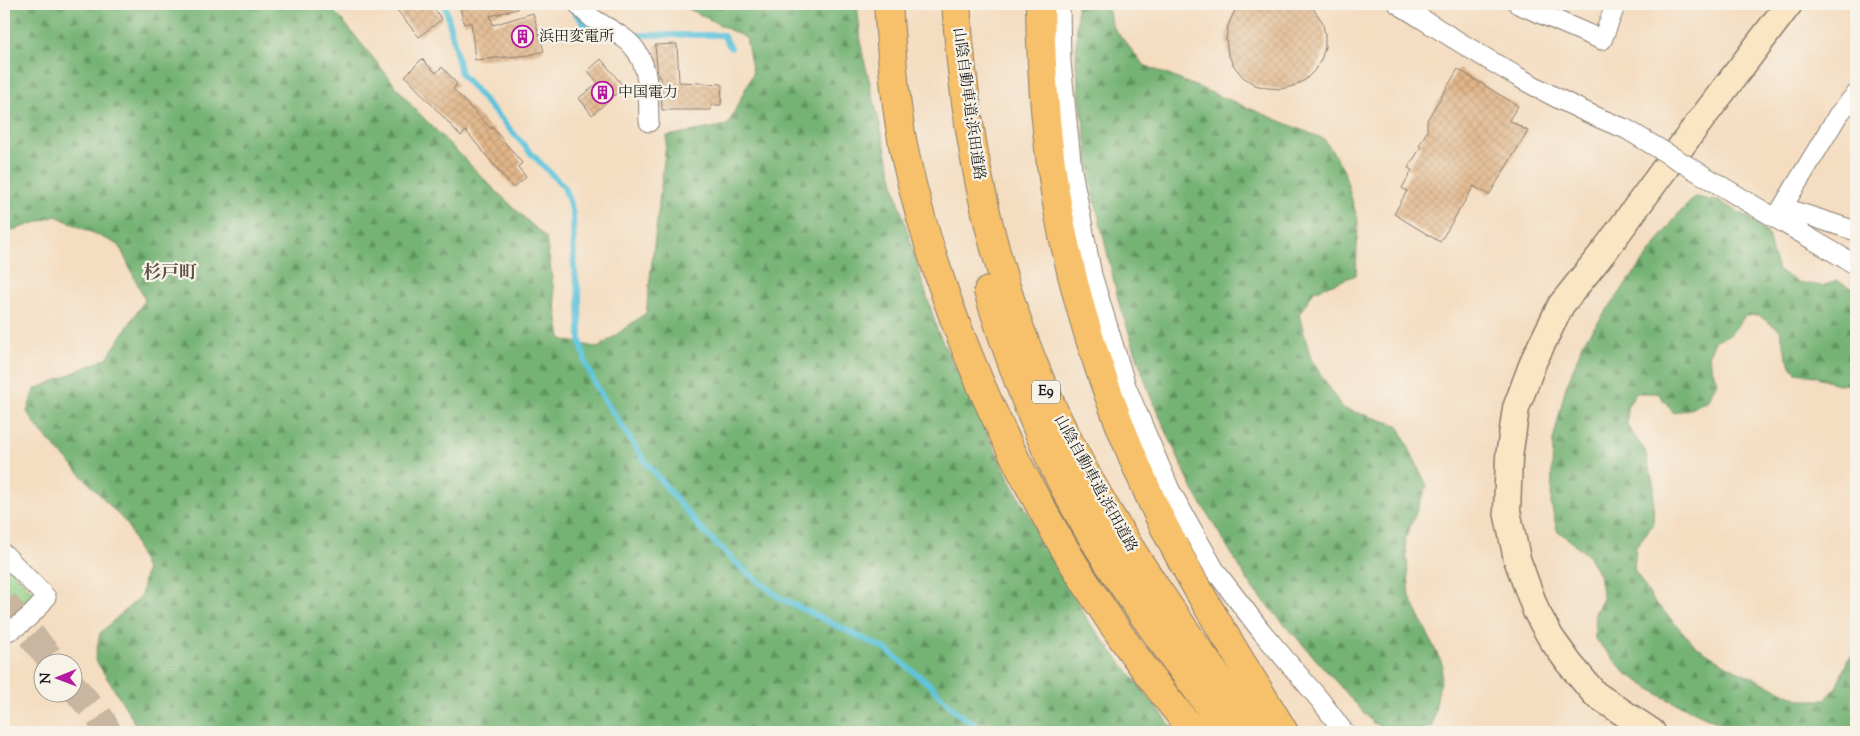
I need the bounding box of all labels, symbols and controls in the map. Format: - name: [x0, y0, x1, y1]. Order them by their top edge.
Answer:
- building icon: 浜田変電所: [511, 25, 535, 49]
- street label: 山陰自動車道;浜田道路: [947, 26, 989, 182]
- place label: 浜田変電所: [539, 27, 614, 48]
- building icon: 中国電力: [590, 81, 614, 105]
- place label: 中国電力: [618, 83, 678, 104]
- district label: 杉戸町: [143, 261, 197, 287]
- road number: E9: [1032, 381, 1060, 404]
- street label: 山陰自動車道;浜田道路: [1049, 412, 1141, 556]
- north arrow: [32, 654, 82, 704]
- text: N: [37, 672, 57, 684]

